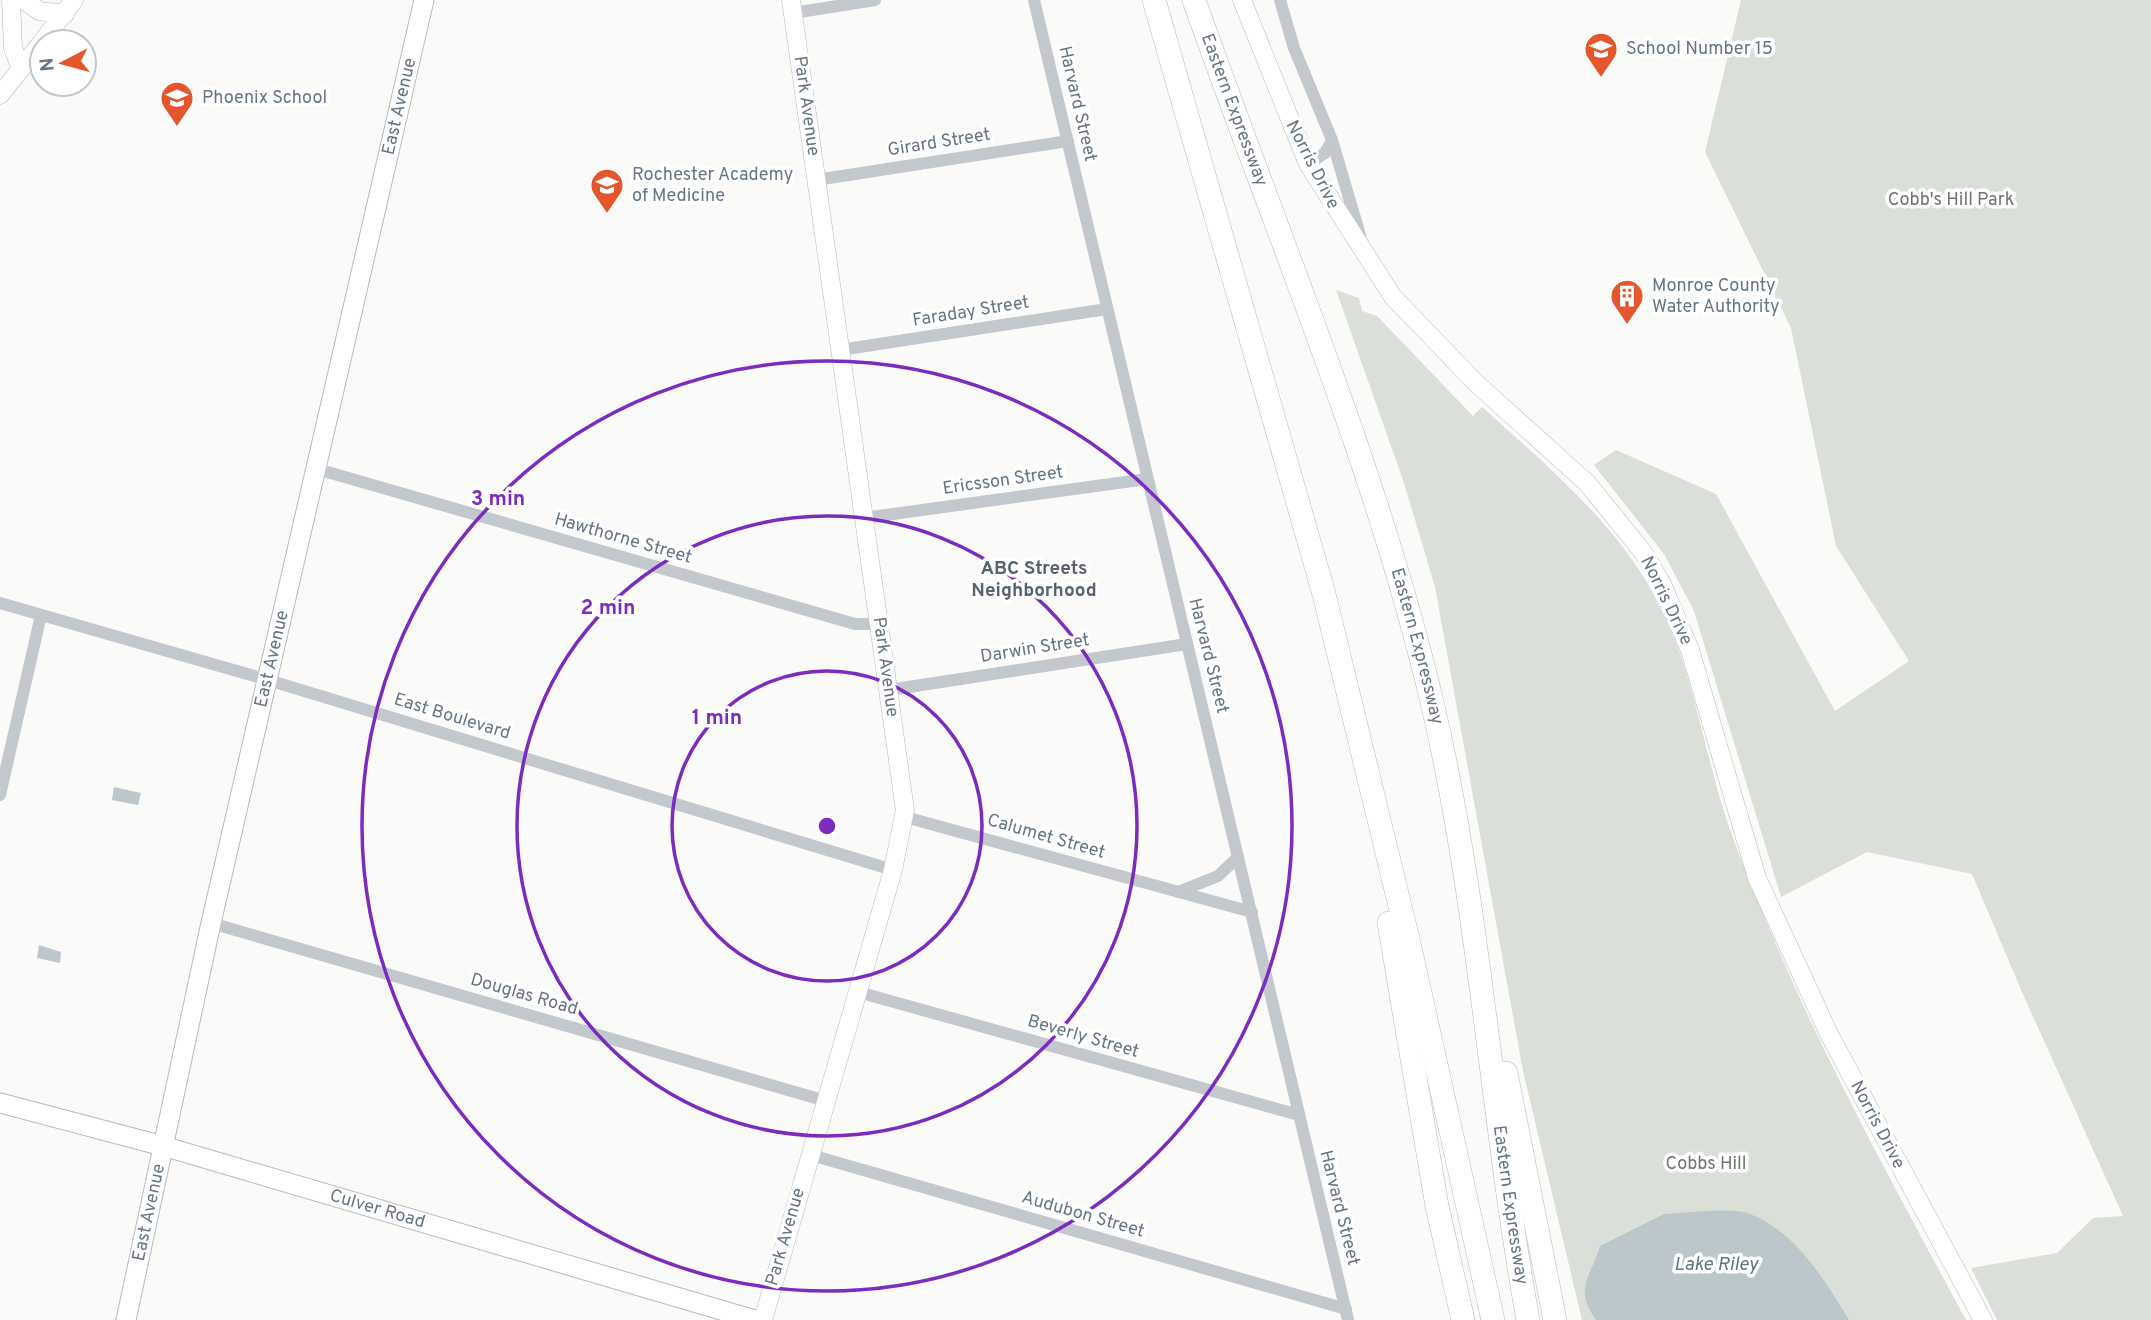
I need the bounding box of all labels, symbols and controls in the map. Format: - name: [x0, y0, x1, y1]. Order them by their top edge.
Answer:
- north arrow: [28, 28, 98, 98]
- street label: Eastern Expressway: [1195, 30, 1273, 189]
- school or university icon: School Number 15: [1582, 30, 1620, 79]
- place label: School Number 15: [1626, 38, 1773, 61]
- street label: Harvard Street: [1053, 44, 1101, 164]
- street label: Park Avenue: [788, 54, 824, 158]
- street label: East Avenue: [377, 56, 422, 157]
- text: N: [35, 57, 61, 73]
- school or university icon: Phoenix School: [158, 79, 196, 128]
- place label: Phoenix School: [202, 87, 327, 110]
- street label: Norris Drive: [1280, 117, 1344, 213]
- street label: Girard Street: [886, 124, 992, 162]
- place label: Rochester Academy of Medicine: [632, 164, 793, 208]
- school or university icon: Rochester Academy of Medicine: [588, 166, 626, 215]
- park label: Cobb's Hill Park: [1888, 189, 2014, 212]
- place label: Monroe County Water Authority: [1652, 275, 1779, 319]
- building icon: Monroe County Water Authority: [1608, 277, 1646, 326]
- street label: Faraday Street: [911, 291, 1031, 333]
- street label: Ericsson Street: [941, 461, 1065, 501]
- text: 3 min: [471, 486, 525, 513]
- street label: Hawthorne Street: [552, 508, 694, 570]
- street label: Norris Drive: [1635, 553, 1697, 649]
- district label: ABC Streets Neighborhood: [971, 557, 1097, 603]
- street label: Eastern Expressway: [1385, 565, 1448, 727]
- text: 2 min: [581, 595, 635, 622]
- street label: Harvard Street: [1183, 596, 1233, 716]
- street label: East Avenue: [250, 608, 294, 710]
- street label: Park Avenue: [867, 615, 903, 719]
- street label: Darwin Street: [979, 629, 1091, 669]
- street label: East Boulevard: [391, 688, 513, 746]
- text: 1 min: [692, 705, 742, 732]
- street label: Calumet Street: [984, 809, 1108, 865]
- centre of rings: [815, 814, 839, 838]
- street label: Douglas Road: [468, 969, 580, 1021]
- street label: Beverly Street: [1024, 1010, 1142, 1064]
- street label: Norris Drive: [1844, 1077, 1910, 1173]
- street label: Eastern Expressway: [1487, 1124, 1533, 1287]
- street label: Harvard Street: [1314, 1148, 1364, 1268]
- park label: Cobbs Hill: [1665, 1153, 1747, 1176]
- street label: East Avenue: [127, 1162, 171, 1263]
- street label: Culver Road: [327, 1184, 428, 1234]
- street label: Park Avenue: [761, 1185, 811, 1289]
- street label: Audubon Street: [1019, 1186, 1147, 1244]
- water label: Lake Riley: [1674, 1253, 1759, 1277]

